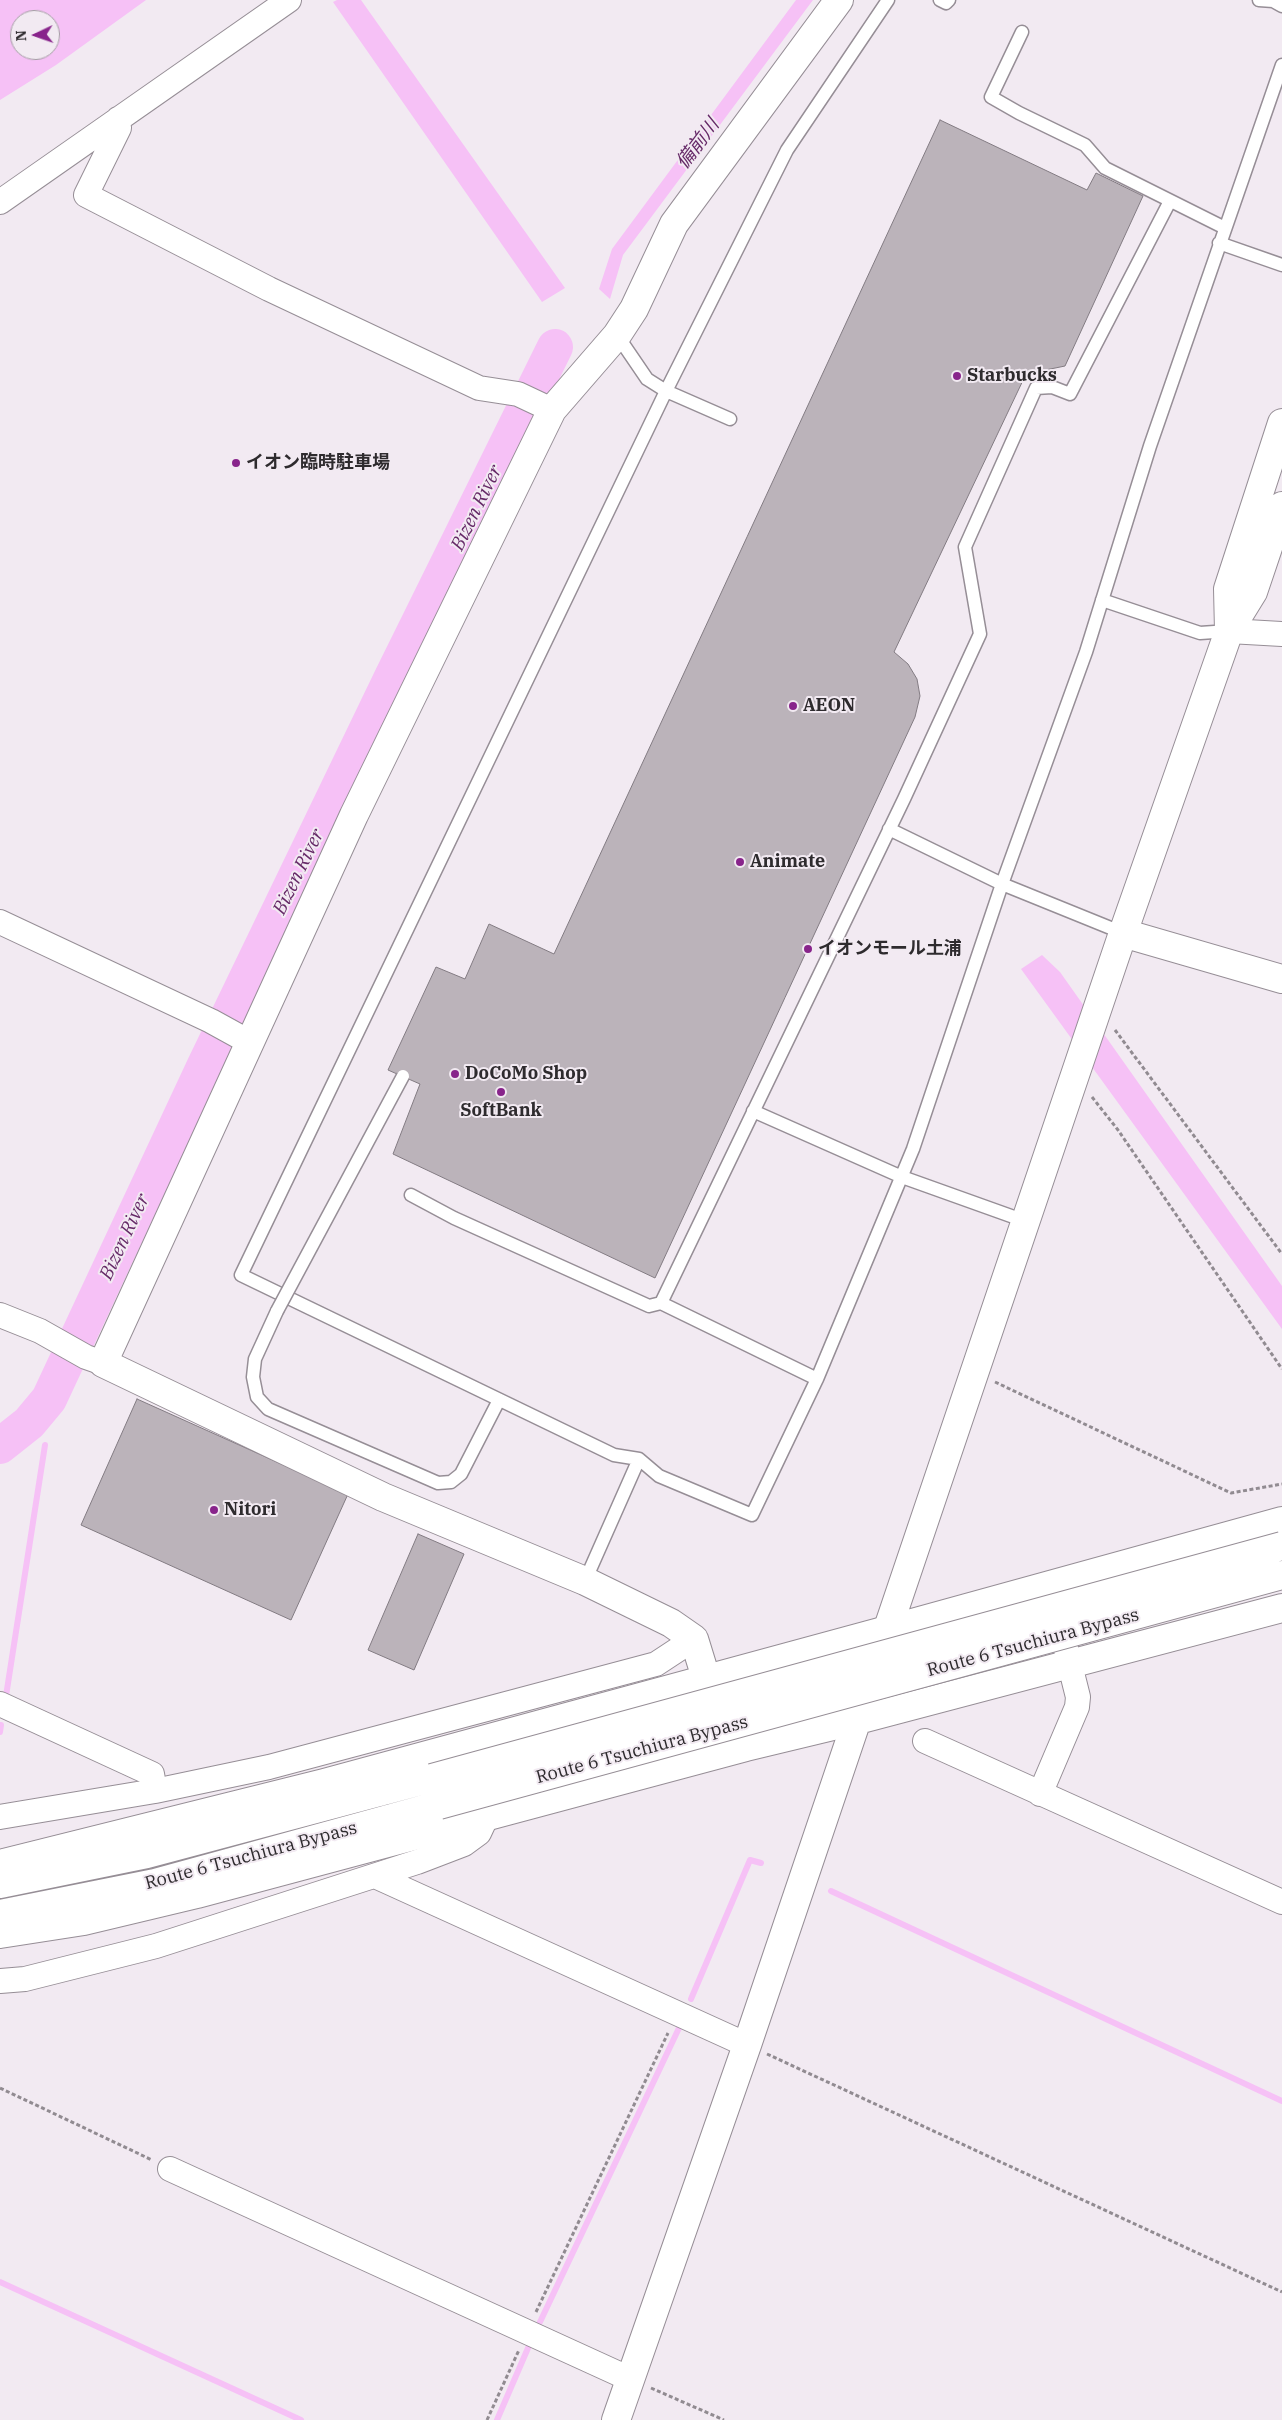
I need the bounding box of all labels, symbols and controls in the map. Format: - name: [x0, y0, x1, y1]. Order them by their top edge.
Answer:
- north arrow: [10, 10, 60, 60]
- text: N: [12, 30, 30, 42]
- water label: 備前川: [672, 114, 724, 174]
- place label: Starbucks: [967, 365, 1057, 387]
- marker: Starbucks: [951, 370, 963, 382]
- place label: イオン臨時駐車場: [246, 452, 390, 474]
- marker: イオン臨時駐車場: [230, 457, 242, 469]
- water label: Bizen River: [447, 462, 507, 554]
- place label: AEON: [803, 695, 855, 717]
- marker: AEON: [787, 700, 799, 712]
- water label: Bizen River: [269, 826, 329, 918]
- place label: Animate: [750, 851, 825, 873]
- marker: Animate: [734, 856, 746, 868]
- place label: イオンモール土浦: [818, 938, 962, 960]
- marker: イオンモール土浦: [802, 943, 814, 955]
- place label: DoCoMo Shop: [465, 1063, 587, 1085]
- marker: DoCoMo Shop: [449, 1068, 461, 1080]
- marker: SoftBank: [495, 1086, 507, 1098]
- place label: SoftBank: [460, 1100, 542, 1122]
- water label: Bizen River: [95, 1190, 155, 1284]
- place label: Nitori: [224, 1499, 276, 1521]
- marker: Nitori: [208, 1504, 220, 1516]
- street label: Route 6 Tsuchiura Bypass: [925, 1604, 1141, 1682]
- street label: Route 6 Tsuchiura Bypass: [534, 1711, 750, 1789]
- street label: Route 6 Tsuchiura Bypass: [143, 1817, 359, 1895]

